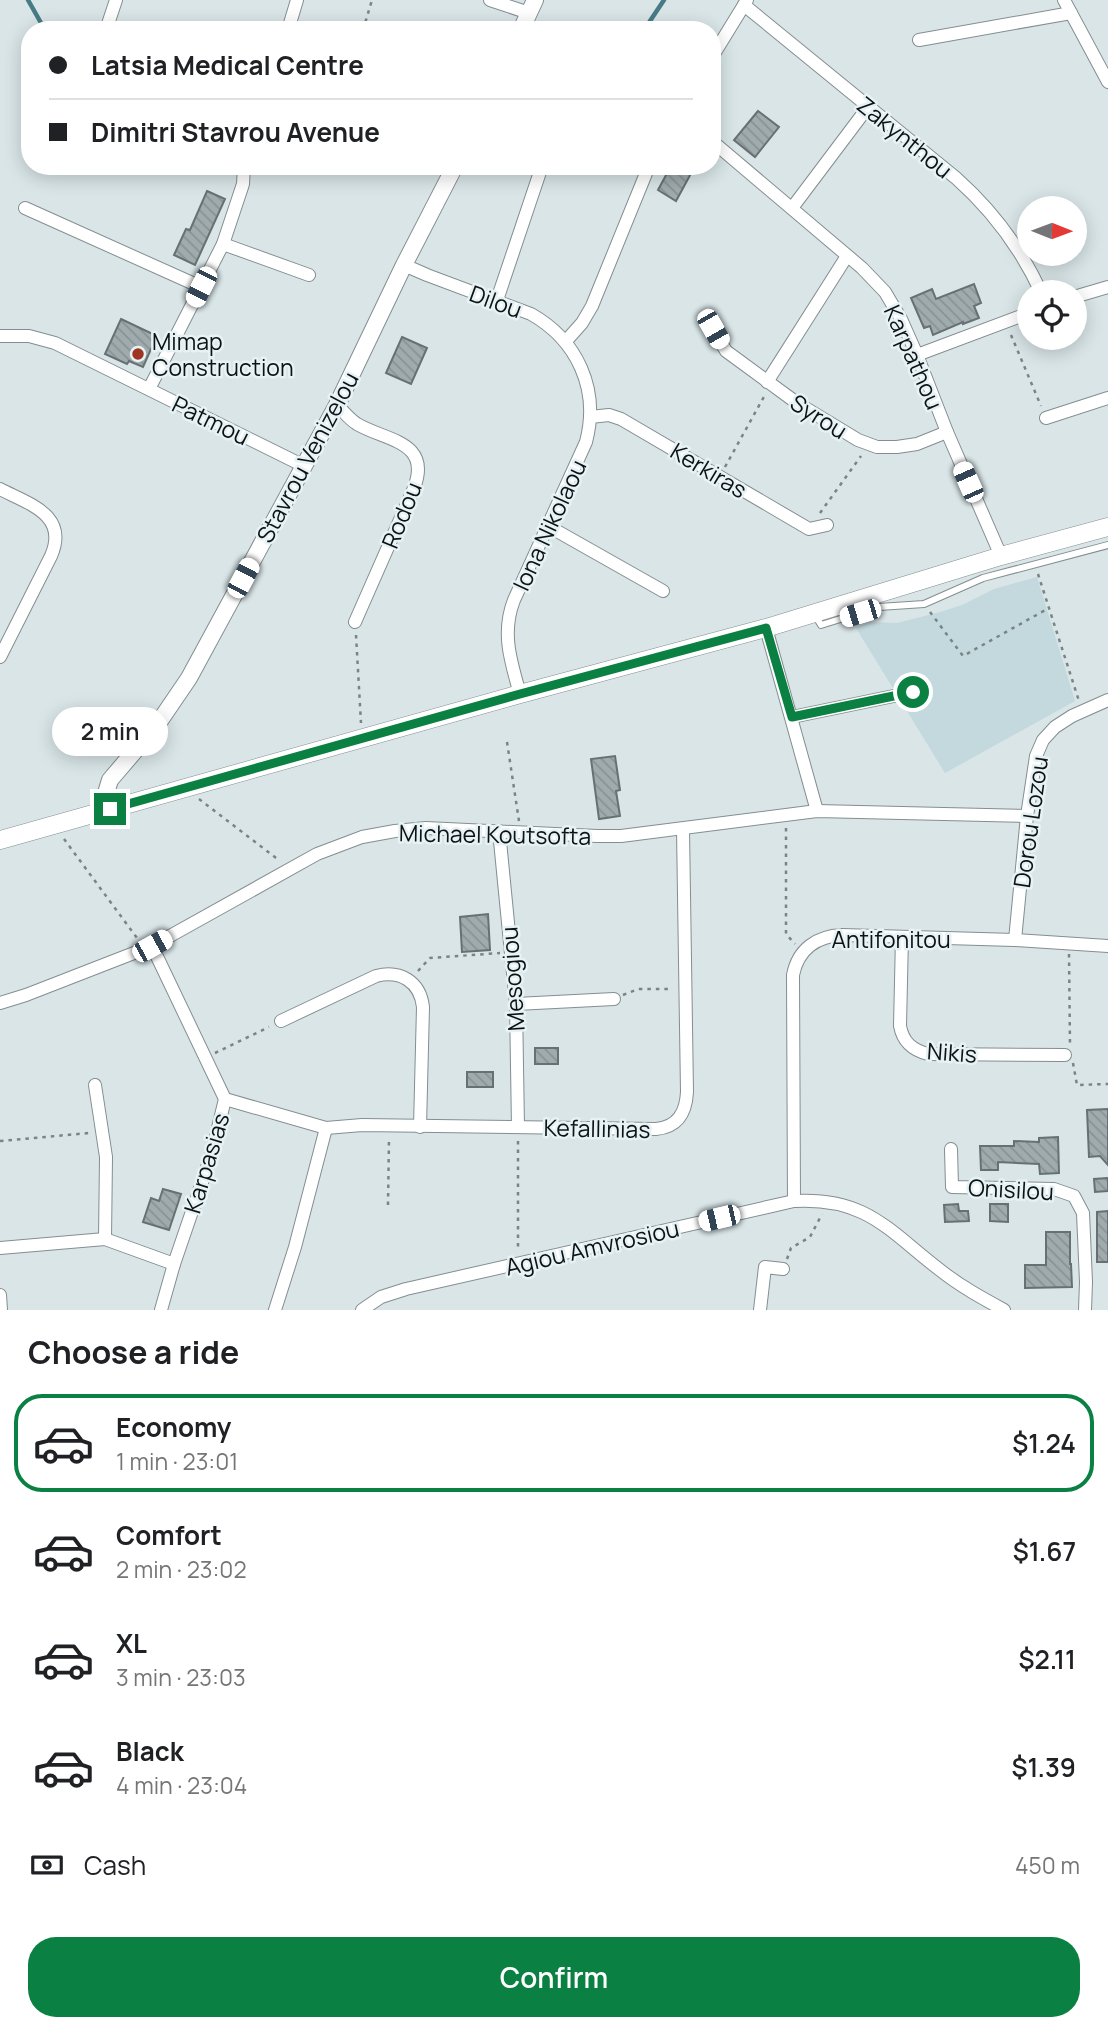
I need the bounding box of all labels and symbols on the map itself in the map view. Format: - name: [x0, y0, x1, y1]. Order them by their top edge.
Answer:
- street label: Zakynthou: [851, 89, 959, 185]
- north arrow: [1017, 196, 1087, 266]
- car: [183, 264, 220, 310]
- street label: Dilou: [465, 277, 527, 325]
- street label: Karpathou: [877, 300, 951, 414]
- car: [694, 306, 733, 352]
- place label: Mimap Construction: [152, 325, 294, 383]
- marker: Mimap Construction: [130, 346, 146, 362]
- street label: Stavrou Venizelou: [248, 366, 366, 548]
- street label: Syrou: [784, 386, 854, 446]
- street label: Patmou: [167, 388, 255, 452]
- street label: Kerkiras: [665, 435, 753, 505]
- street label: Iona Nikolaou: [505, 454, 593, 596]
- car: [950, 459, 987, 505]
- street label: Rodou: [373, 477, 429, 553]
- car: [224, 555, 263, 601]
- car: [837, 597, 884, 629]
- route start: [897, 676, 929, 708]
- callout: 2 min: [52, 708, 168, 756]
- street label: Dorou Lozou: [1005, 754, 1055, 890]
- route end: [94, 793, 126, 825]
- street label: Michael Koutsofta: [399, 816, 591, 852]
- street label: Antifonitou: [831, 923, 951, 955]
- street label: Mesogiou: [492, 926, 532, 1032]
- car: [129, 927, 176, 965]
- street label: Nikis: [926, 1034, 978, 1070]
- street label: Karpasias: [176, 1109, 236, 1217]
- street label: Kefallinias: [543, 1111, 651, 1145]
- street label: Onisilou: [967, 1171, 1055, 1207]
- car: [697, 1203, 742, 1233]
- street label: Agiou Amvrosiou: [502, 1211, 682, 1283]

